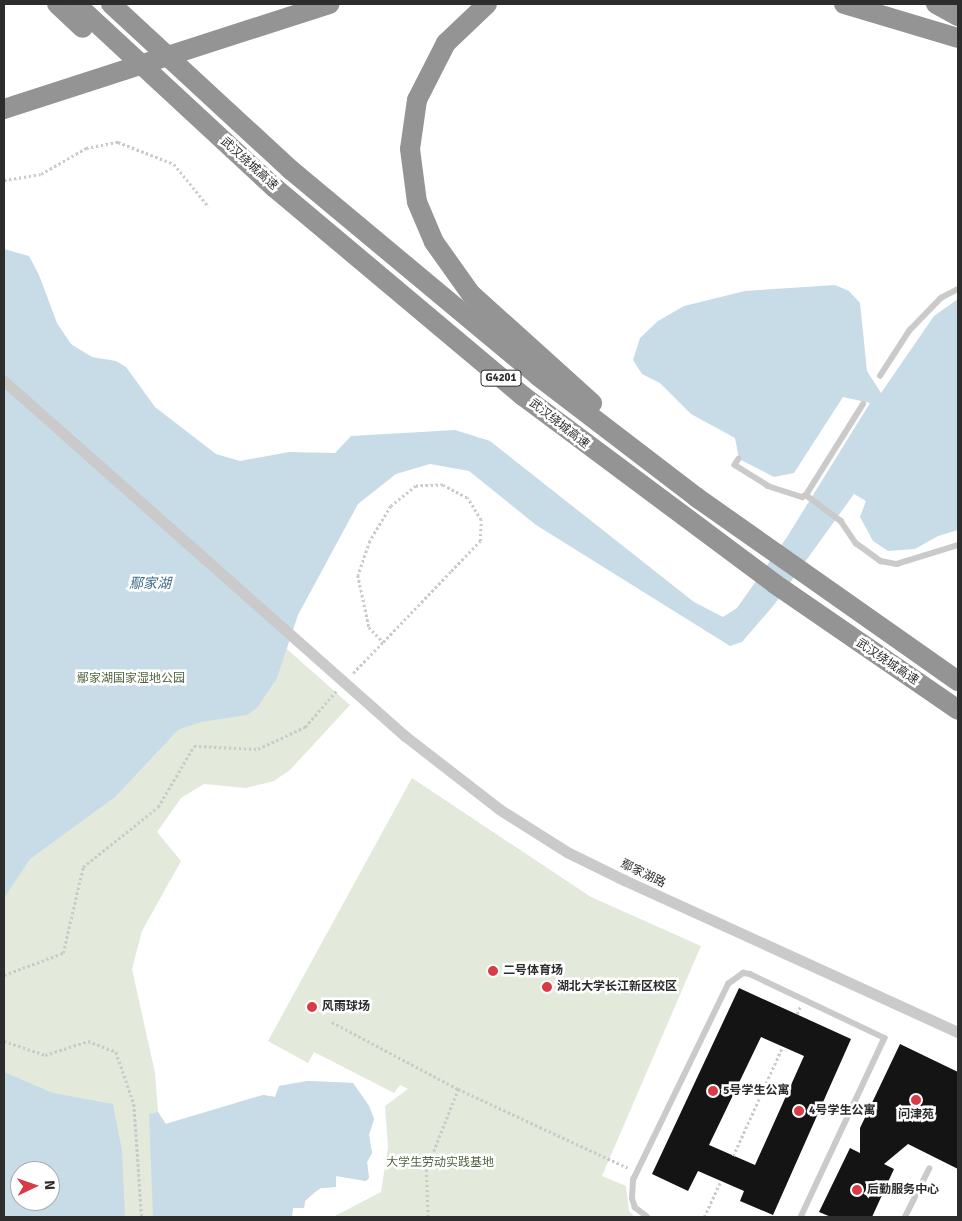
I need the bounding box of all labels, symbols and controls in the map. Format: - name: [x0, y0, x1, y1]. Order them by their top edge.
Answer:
- street label: 武汉绕城高速: [217, 135, 281, 193]
- road number: G4201: [480, 369, 522, 386]
- street label: 武汉绕城高速: [526, 396, 592, 452]
- water label: 鄢家湖: [129, 576, 171, 592]
- street label: 武汉绕城高速: [853, 636, 921, 688]
- park label: 鄢家湖国家湿地公园: [77, 672, 185, 686]
- street label: 鄢家湖路: [618, 857, 668, 891]
- place label: 二号体育场: [503, 964, 563, 978]
- marker: 二号体育场: [487, 965, 499, 977]
- place label: 湖北大学长江新区校区: [557, 980, 677, 994]
- marker: 湖北大学长江新区校区: [541, 981, 553, 993]
- place label: 风雨球场: [322, 1000, 370, 1014]
- marker: 风雨球场: [306, 1001, 318, 1013]
- place label: 5号学生公寓: [723, 1084, 789, 1098]
- marker: 5号学生公寓: [707, 1085, 719, 1097]
- marker: 问津苑: [910, 1094, 922, 1106]
- place label: 4号学生公寓: [809, 1104, 875, 1118]
- marker: 4号学生公寓: [793, 1105, 805, 1117]
- place label: 问津苑: [898, 1108, 934, 1122]
- park label: 大学生劳动实践基地: [386, 1156, 494, 1170]
- north arrow: [10, 1161, 60, 1211]
- text: N: [41, 1180, 58, 1191]
- place label: 后勤服务中心: [867, 1183, 939, 1197]
- marker: 后勤服务中心: [851, 1184, 863, 1196]

